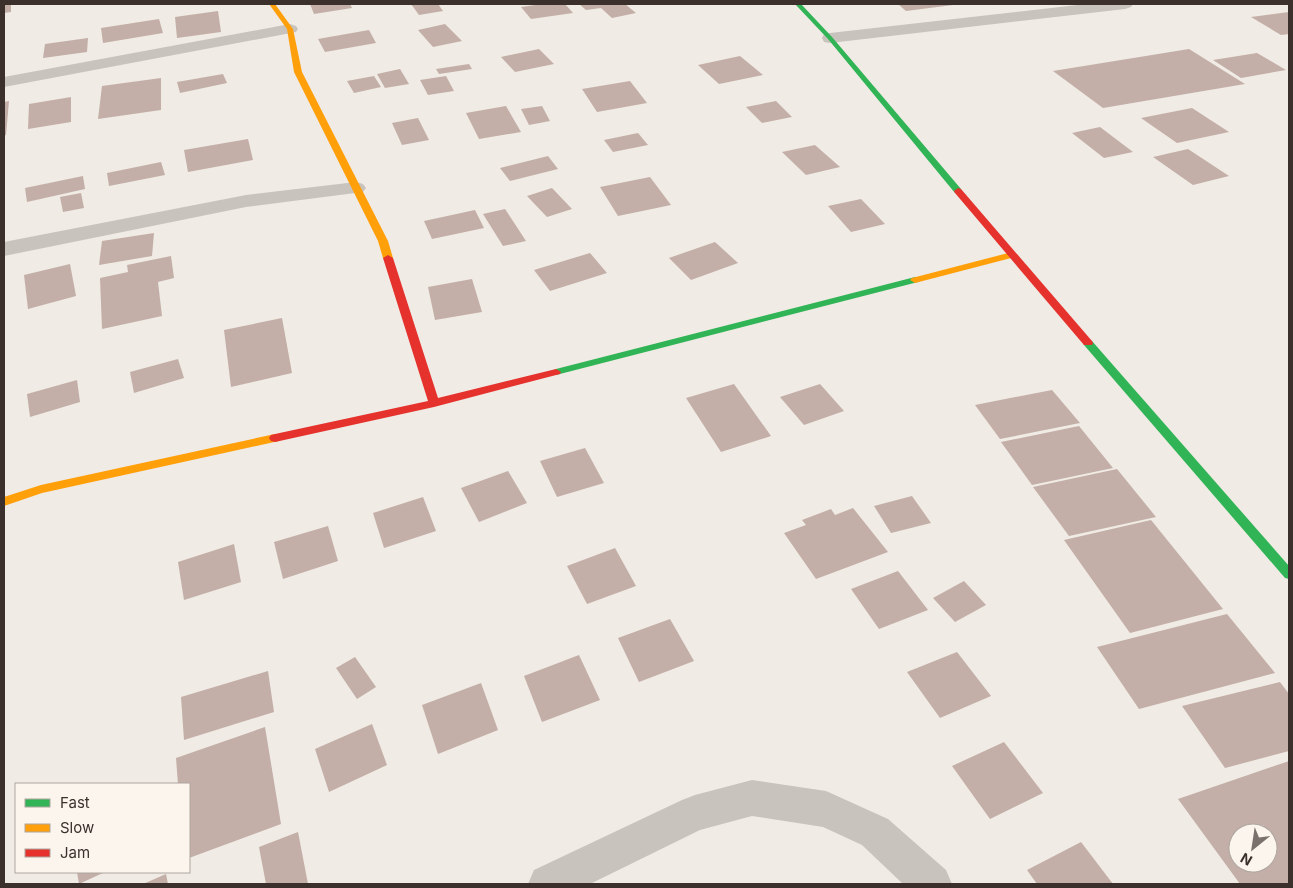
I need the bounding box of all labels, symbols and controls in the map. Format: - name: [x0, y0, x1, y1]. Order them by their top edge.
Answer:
- legend: [15, 783, 190, 873]
- text: Fast: [60, 793, 90, 812]
- text: Slow: [60, 818, 94, 837]
- north arrow: [1228, 823, 1278, 873]
- text: Jam: [60, 843, 90, 862]
- text: N: [1237, 850, 1255, 870]

